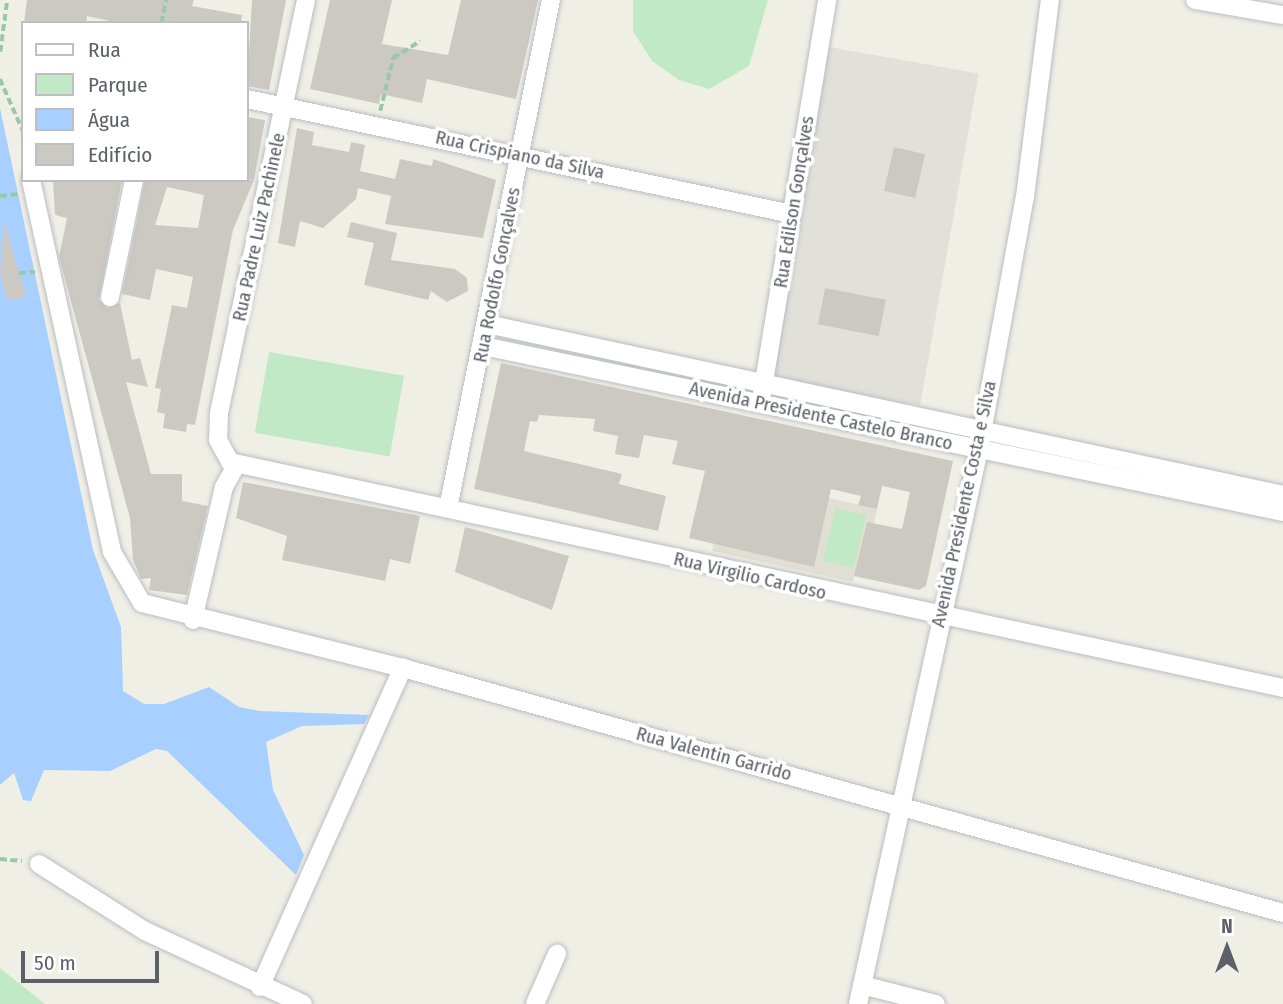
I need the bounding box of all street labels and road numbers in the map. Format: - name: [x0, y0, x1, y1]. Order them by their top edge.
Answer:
- street label: Rua Edilson Gonçalves: [769, 114, 819, 290]
- street label: Rua Crispiano da Silva: [433, 126, 607, 184]
- street label: Rua Padre Luiz Pachinele: [228, 131, 290, 323]
- street label: Rua Rodolfo Gonçalves: [469, 185, 525, 365]
- street label: Avenida Presidente Castelo Branco: [687, 377, 955, 455]
- street label: Avenida Presidente Costa e Silva: [927, 379, 1001, 629]
- street label: Rua Virgilio Cardoso: [671, 547, 829, 605]
- street label: Rua Valentin Garrido: [634, 722, 794, 786]

